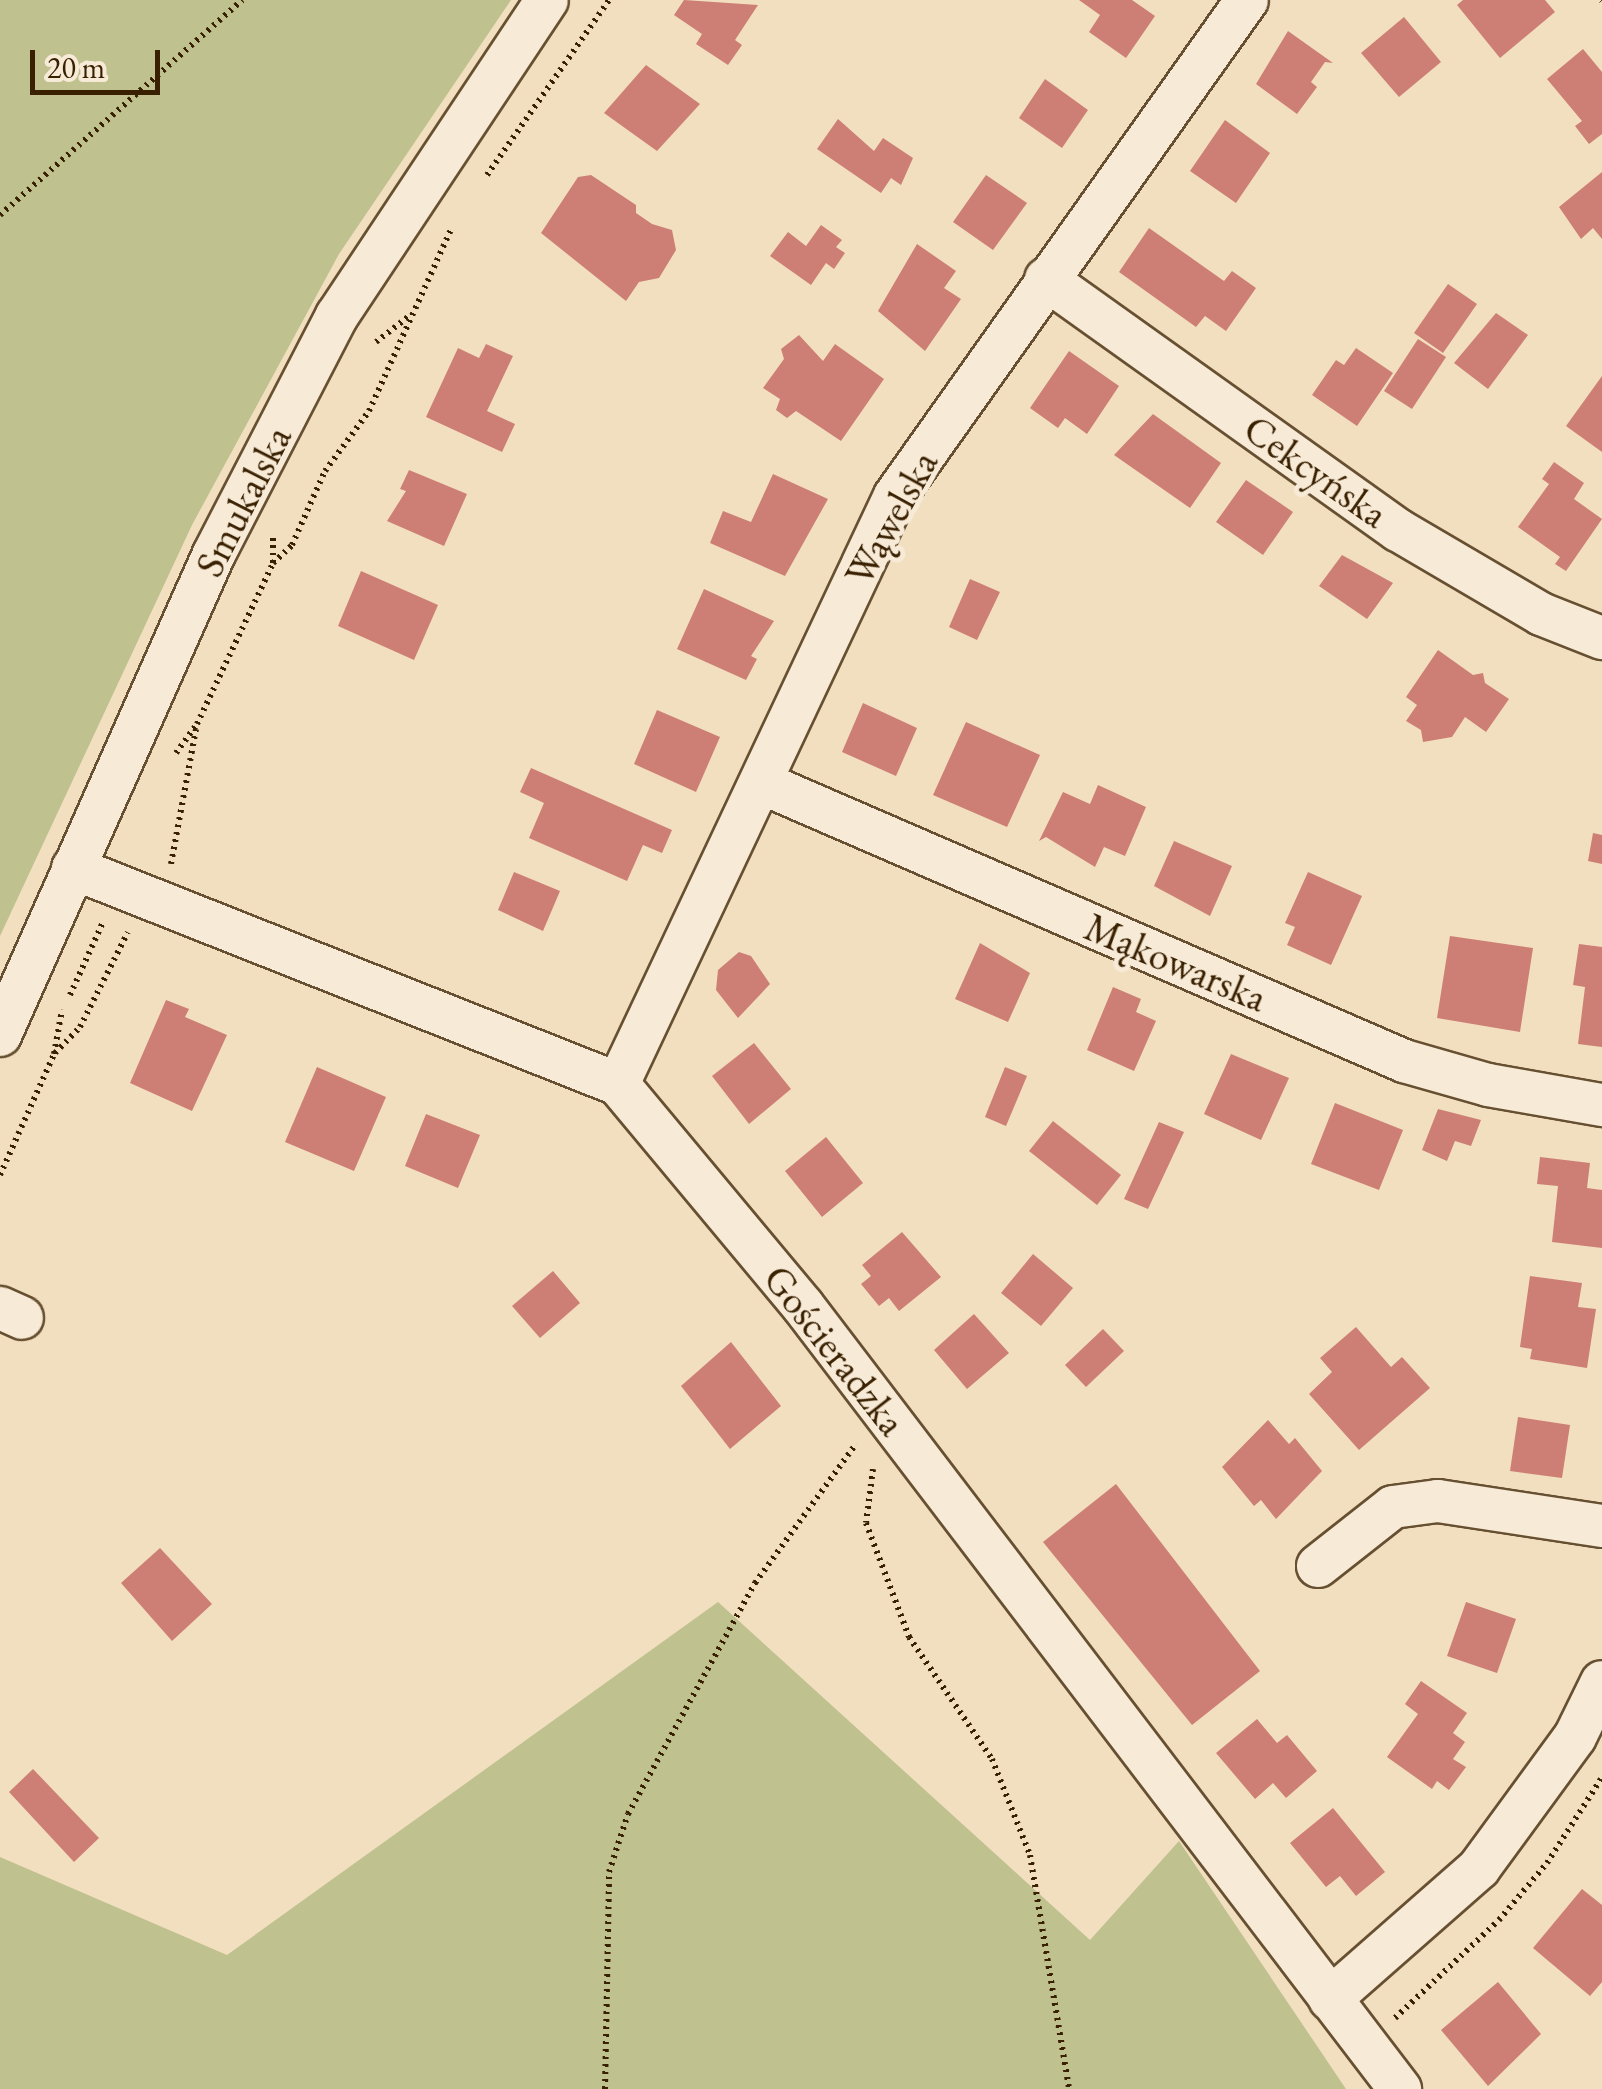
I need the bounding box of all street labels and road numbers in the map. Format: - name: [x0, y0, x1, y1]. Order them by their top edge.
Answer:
- street label: Cekcyńska: [1235, 404, 1397, 538]
- street label: Smukalska: [185, 418, 301, 584]
- street label: Wąwelska: [834, 442, 948, 594]
- street label: Mąkowarska: [1078, 902, 1274, 1022]
- street label: Gościeradzka: [754, 1255, 916, 1445]

